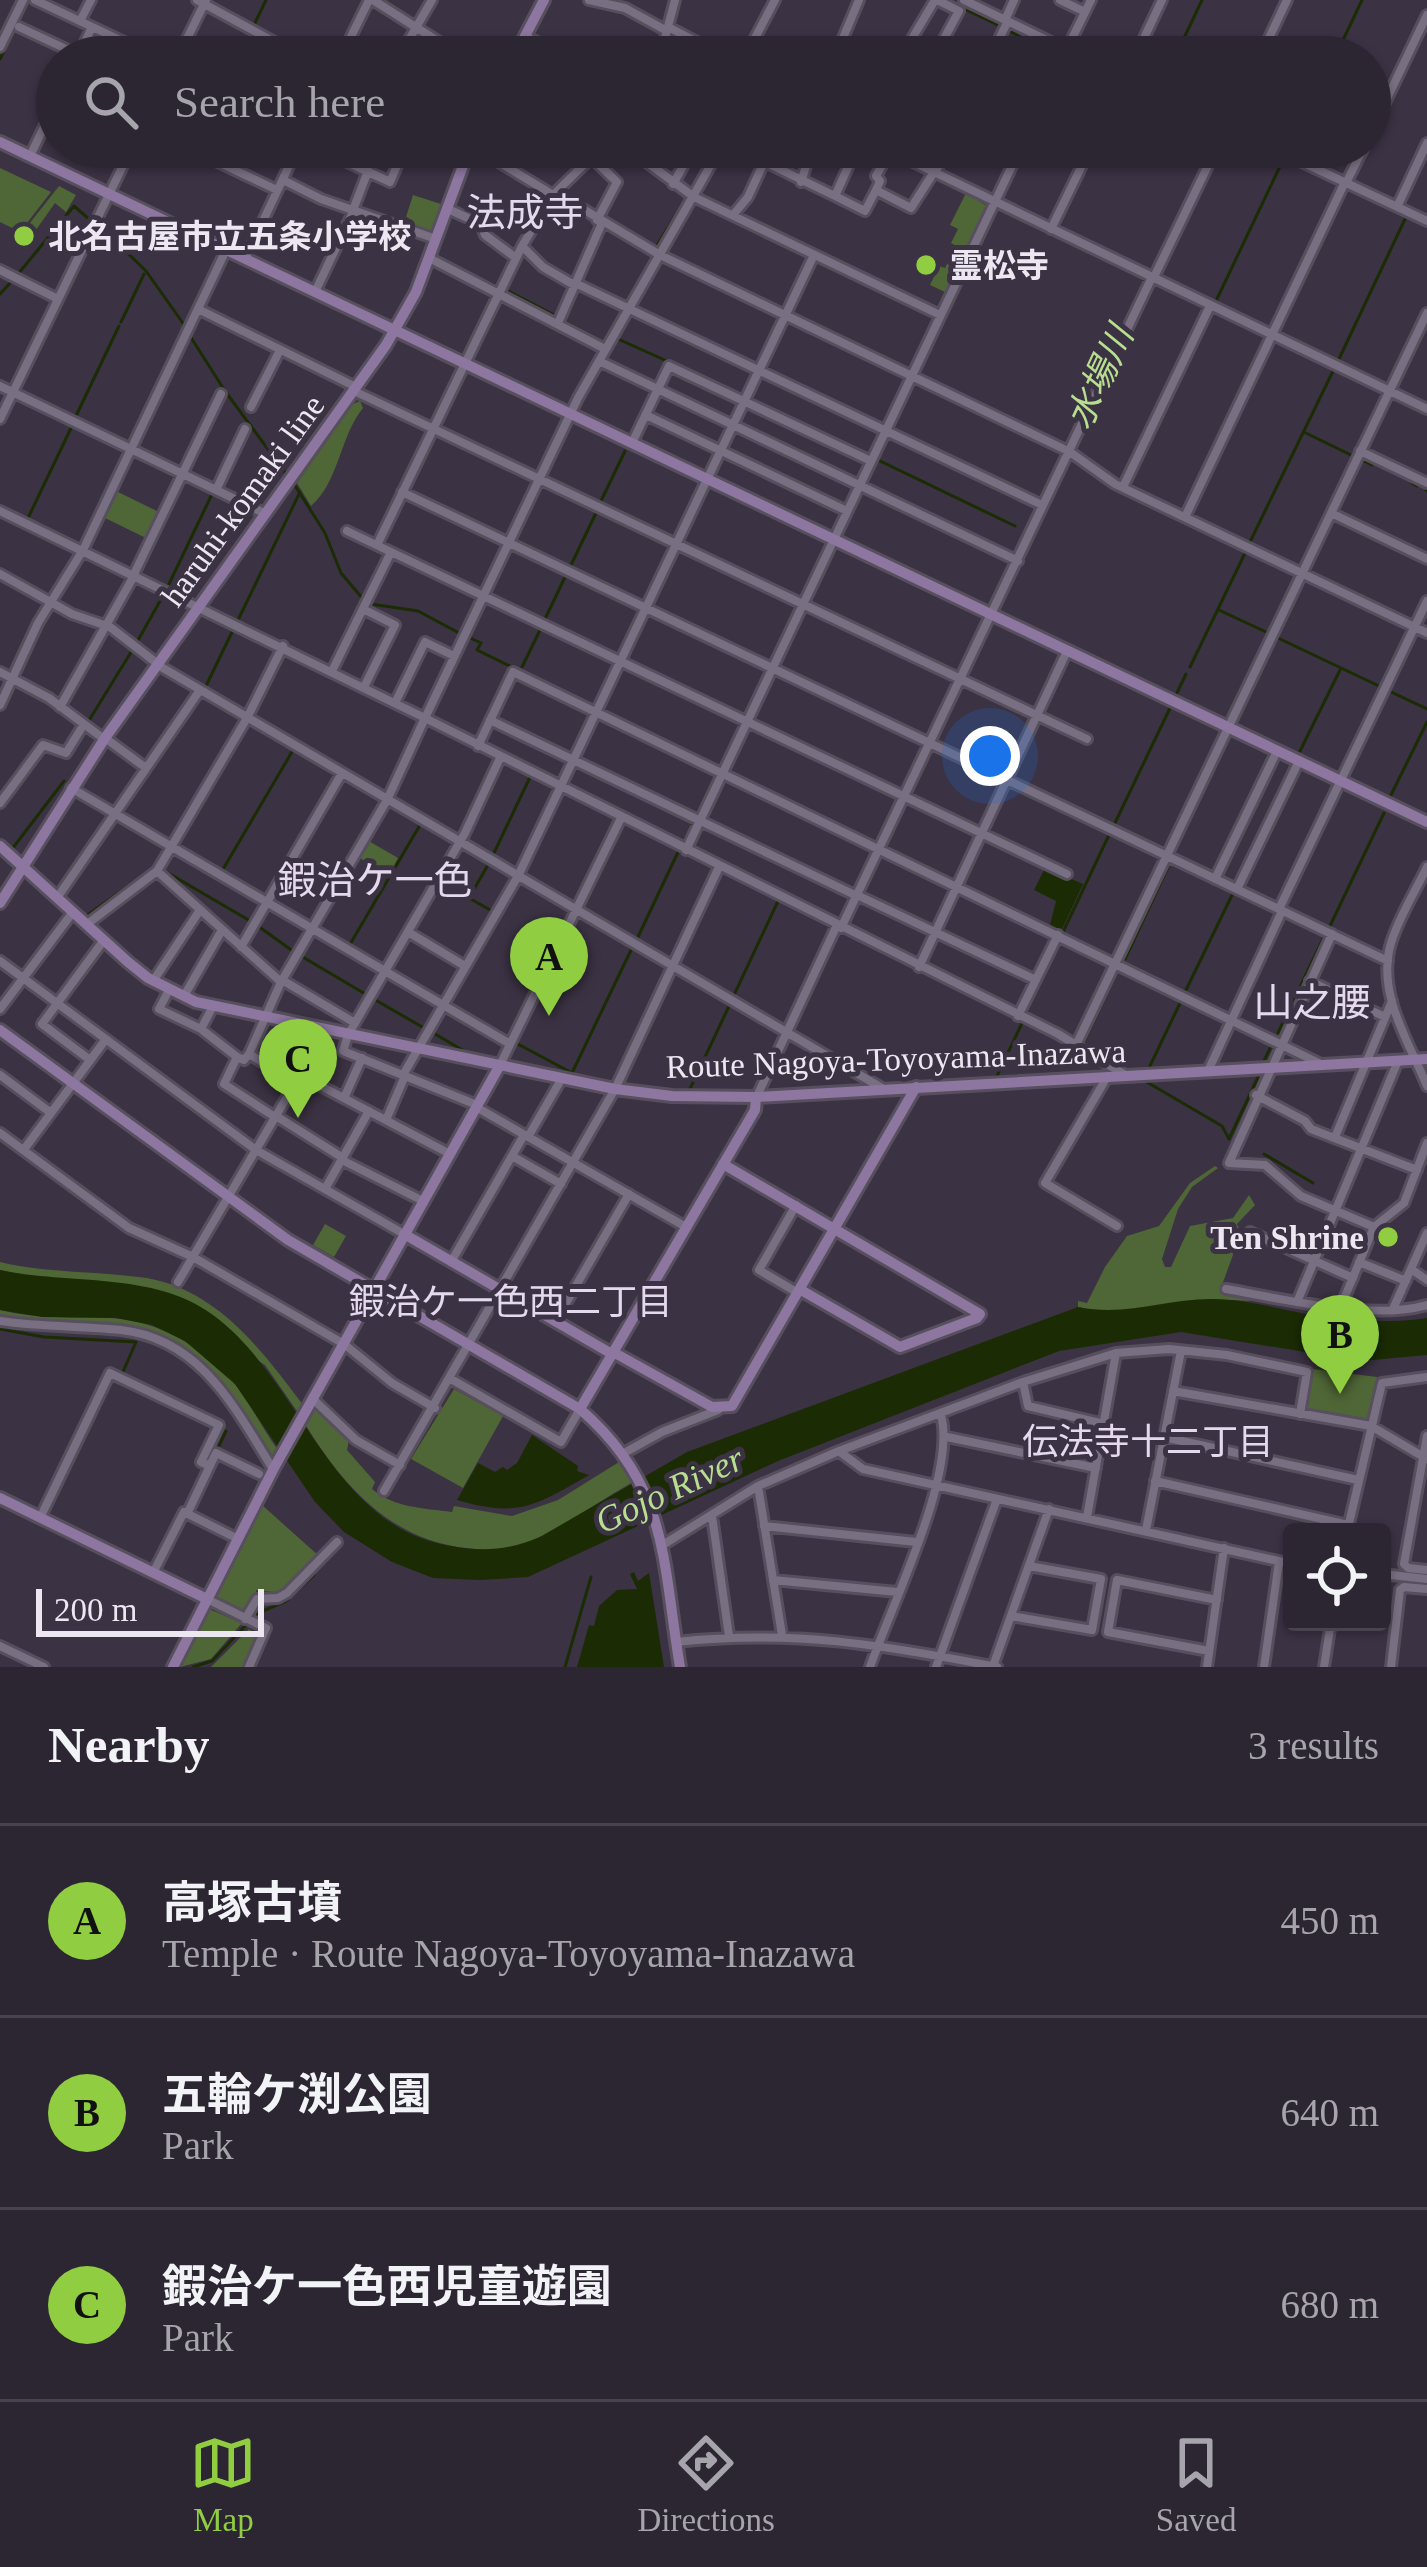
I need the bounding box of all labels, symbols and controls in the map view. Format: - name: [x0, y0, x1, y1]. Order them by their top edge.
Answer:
- search box: [36, 36, 1391, 168]
- icon: search: [78, 69, 144, 135]
- text: Search here: [174, 77, 385, 127]
- district label: 法成寺: [466, 191, 584, 234]
- place label: 北名古屋市立五条小学校: [48, 219, 411, 255]
- marker: 北名古屋市立五条小学校: [11, 223, 37, 249]
- place label: 霊松寺: [950, 248, 1049, 284]
- marker: 霊松寺: [913, 252, 939, 278]
- water label: 水場川: [1059, 316, 1143, 435]
- street label: haruhi-komaki line: [154, 388, 331, 613]
- your location: [960, 726, 1020, 786]
- district label: 鍜治ケ一色: [277, 859, 473, 902]
- pin: A: [510, 917, 588, 1016]
- district label: 山之腰: [1253, 981, 1371, 1024]
- pin: C: [259, 1019, 337, 1118]
- street label: Route Nagoya-Toyoyama-Inazawa: [665, 1033, 1127, 1085]
- place label: Ten Shrine: [1210, 1220, 1364, 1256]
- marker: Ten Shrine: [1375, 1224, 1401, 1250]
- district label: 鍜治ケ一色西二丁目: [349, 1282, 673, 1322]
- pin: B: [1301, 1295, 1379, 1394]
- district label: 伝法寺十二丁目: [1022, 1422, 1274, 1462]
- water label: Gojo River: [589, 1438, 751, 1542]
- map controls: [1283, 1523, 1391, 1631]
- button: locate: [1283, 1523, 1391, 1631]
- scale bar: [36, 1583, 264, 1636]
- text: 200 m: [54, 1592, 137, 1628]
- text: Nearby: [48, 1717, 209, 1773]
- text: 3 results: [1248, 1724, 1379, 1767]
- text: 高塚古墳: [162, 1878, 342, 1928]
- text: A: [73, 1899, 101, 1942]
- text: 450 m: [1280, 1899, 1379, 1942]
- text: Temple · Route Nagoya-Toyoyama-Inazawa: [162, 1932, 855, 1975]
- text: 五輪ケ渕公園: [162, 2070, 432, 2120]
- text: B: [74, 2091, 100, 2134]
- text: 640 m: [1280, 2091, 1379, 2134]
- text: Park: [162, 2124, 234, 2167]
- text: 鍜治ケ一色西児童遊園: [162, 2262, 612, 2312]
- text: C: [73, 2283, 101, 2326]
- text: 680 m: [1280, 2283, 1379, 2326]
- text: Park: [162, 2316, 234, 2359]
- tab: Map: [190, 2430, 256, 2539]
- tab: Directions: [637, 2430, 775, 2539]
- tab: Saved: [1156, 2430, 1237, 2539]

